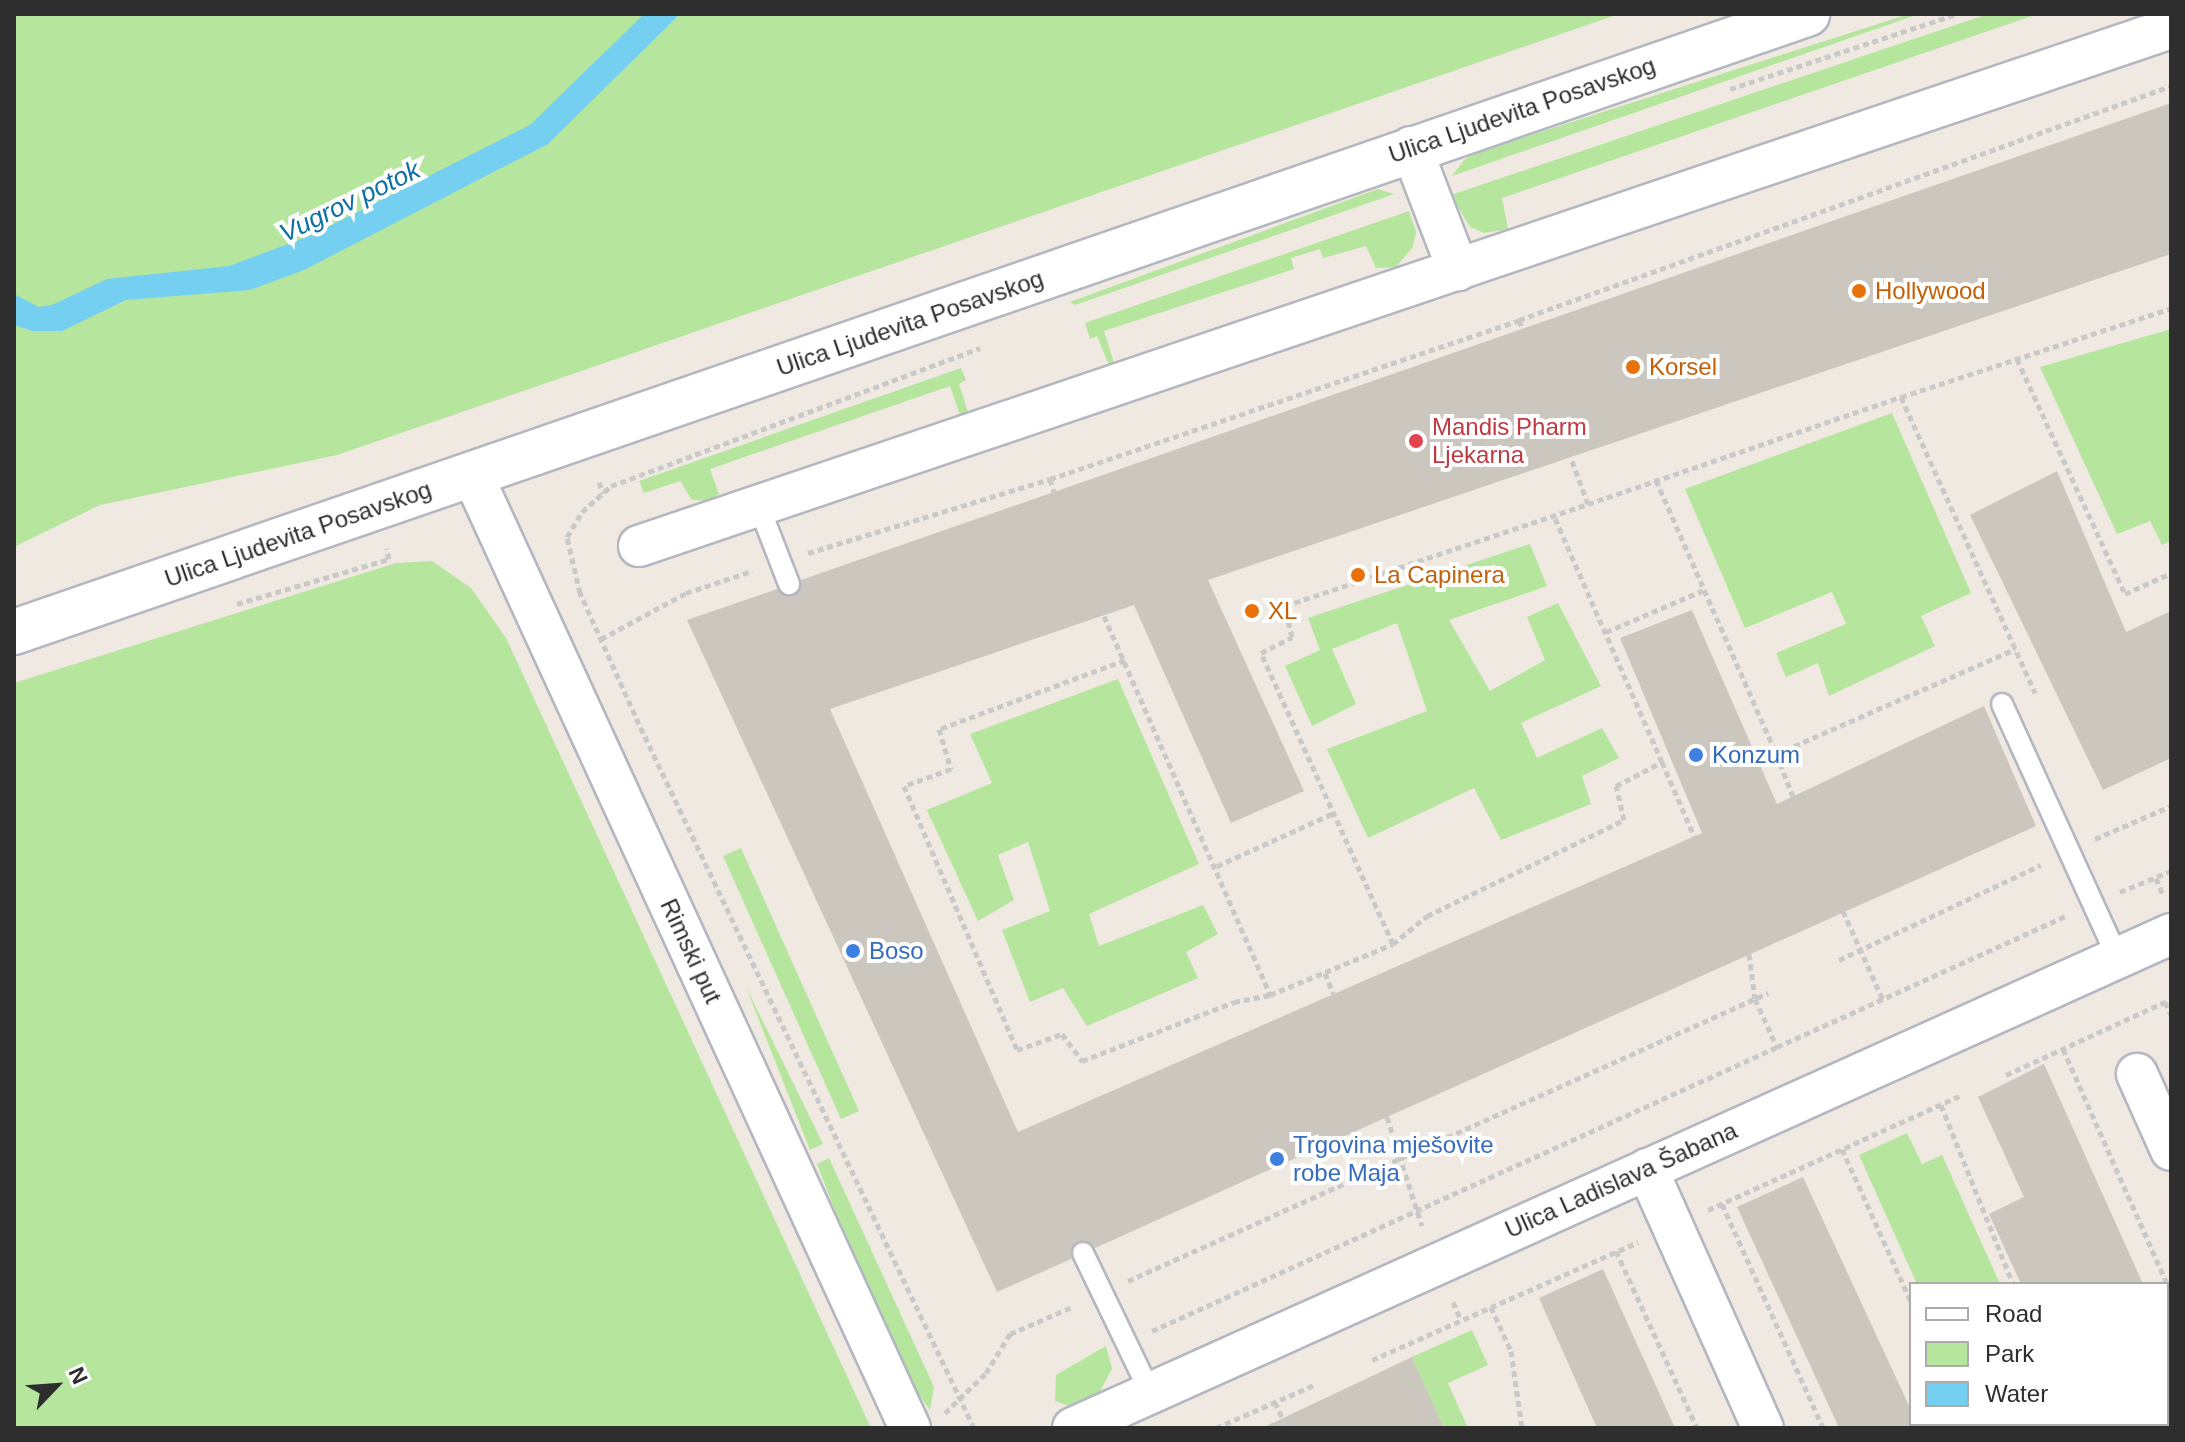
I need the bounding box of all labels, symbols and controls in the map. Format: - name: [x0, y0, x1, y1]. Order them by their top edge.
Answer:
- street label: Ulica Ljudevita Posavskog: [1385, 51, 1659, 169]
- water label: Vugrov potok: [275, 155, 425, 249]
- street label: Ulica Ljudevita Posavskog: [773, 264, 1047, 382]
- place label: Hollywood: [1875, 277, 1986, 305]
- marker: Hollywood: [1850, 282, 1868, 300]
- place label: Korsel: [1649, 353, 1717, 381]
- marker: Korsel: [1624, 358, 1642, 376]
- place label: Mandis Pharm Ljekarna: [1432, 413, 1587, 469]
- marker: Mandis Pharm Ljekarna: [1407, 432, 1425, 450]
- street label: Ulica Ljudevita Posavskog: [161, 475, 435, 593]
- place label: La Capinera: [1374, 561, 1505, 589]
- marker: La Capinera: [1349, 566, 1367, 584]
- place label: XL: [1268, 597, 1297, 625]
- marker: XL: [1243, 602, 1261, 620]
- place label: Konzum: [1712, 741, 1800, 769]
- marker: Konzum: [1687, 746, 1705, 764]
- street label: Rimski put: [654, 894, 728, 1008]
- place label: Boso: [869, 937, 924, 965]
- marker: Boso: [844, 942, 862, 960]
- street label: Ulica Ladislava Šabana: [1501, 1116, 1741, 1244]
- place label: Trgovina mješovite robe Maja: [1293, 1131, 1494, 1187]
- marker: Trgovina mješovite robe Maja: [1268, 1150, 1286, 1168]
- legend: [1909, 1282, 2169, 1426]
- text: Road: [1985, 1300, 2042, 1327]
- text: Park: [1985, 1340, 2034, 1367]
- north arrow: [16, 1346, 96, 1426]
- text: N: [64, 1363, 93, 1388]
- text: Water: [1985, 1380, 2048, 1407]

